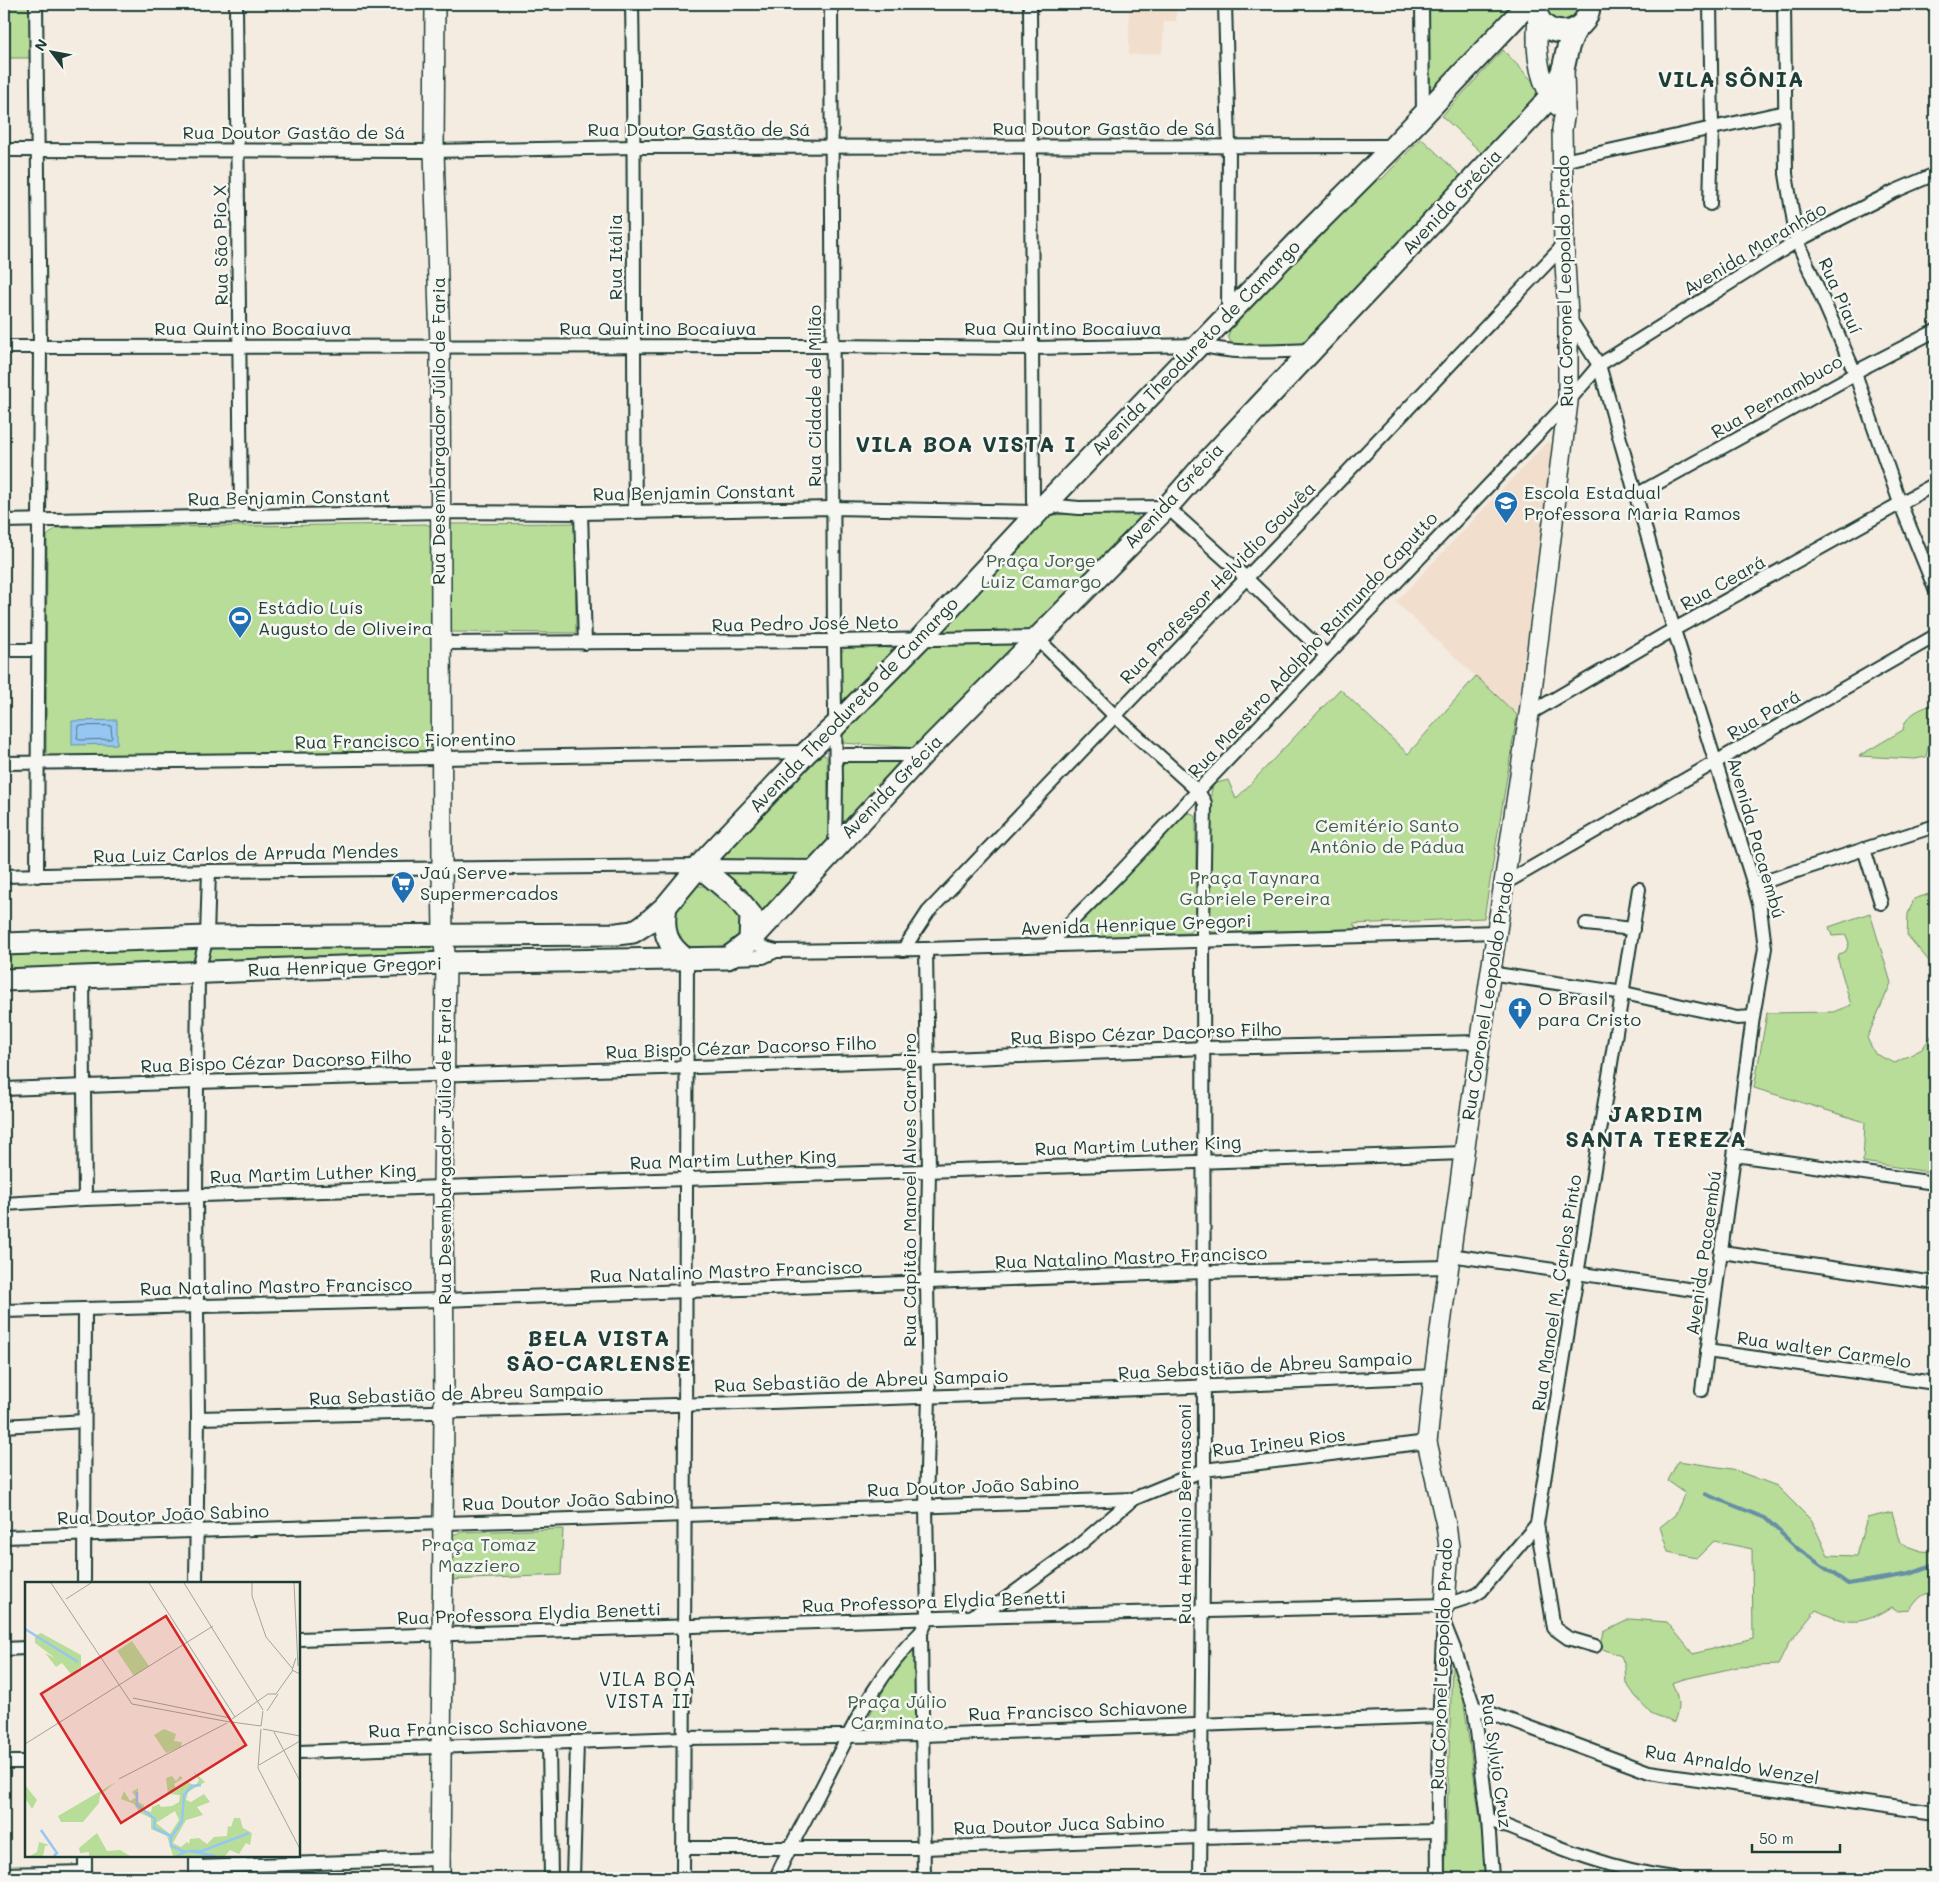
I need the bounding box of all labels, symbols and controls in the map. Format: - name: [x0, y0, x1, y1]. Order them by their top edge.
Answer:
- north arrow: [28, 28, 78, 78]
- text: N: [30, 35, 51, 54]
- district label: VILA SÔNIA: [1658, 64, 1804, 93]
- street label: Rua Doutor Gastão de Sá: [992, 116, 1216, 140]
- street label: Rua Doutor Gastão de Sá: [587, 117, 811, 141]
- street label: Rua Doutor Gastão de Sá: [182, 120, 406, 144]
- street label: Avenida Grécia: [1396, 143, 1506, 259]
- street label: Rua Coronel Leopoldo Prado: [1550, 155, 1578, 407]
- street label: Rua São Pio X: [207, 184, 233, 306]
- street label: Avenida Maranhão: [1678, 196, 1831, 300]
- street label: Rua Itália: [603, 214, 627, 300]
- street label: Avenida Theodureto de Camargo: [1086, 234, 1305, 460]
- street label: Rua Piauí: [1813, 253, 1868, 338]
- street label: Rua Desembargador Júlio de Faria: [426, 277, 450, 585]
- street label: Rua Cidade de Milão: [802, 305, 826, 487]
- street label: Rua Quintino Bocaiuva: [154, 316, 352, 340]
- street label: Rua Quintino Bocaiuva: [559, 316, 757, 340]
- street label: Rua Quintino Bocaiuva: [964, 316, 1162, 340]
- street label: Rua Pernambuco: [1707, 349, 1847, 443]
- district label: VILA BOA VISTA I: [856, 429, 1076, 458]
- street label: Avenida Grécia: [1118, 437, 1228, 553]
- street label: Rua Professor Helvidio Gouvêa: [1114, 476, 1320, 689]
- street label: Rua Benjamin Constant: [592, 478, 796, 506]
- place label: Escola Estadual Professora Maria Ramos: [1524, 480, 1741, 525]
- street label: Rua Benjamin Constant: [187, 483, 391, 511]
- school or university icon: Escola Estadual Professora Maria Ramos: [1493, 490, 1519, 524]
- street label: Rua Maestro Adolpho Raimundo Caputto: [1182, 506, 1443, 783]
- park label: Praça Jorge Luiz Camargo: [981, 548, 1102, 593]
- street label: Rua Ceará: [1676, 549, 1769, 615]
- street label: Avenida Theodureto de Camargo: [744, 591, 963, 817]
- place label: Estádio Luís Augusto de Oliveira: [258, 595, 433, 640]
- sports icon: Estádio Luís Augusto de Oliveira: [227, 605, 253, 639]
- street label: Rua Pedro José Neto: [711, 609, 899, 637]
- street label: Rua Pará: [1723, 684, 1804, 745]
- street label: Rua Francisco Fiorentino: [294, 726, 516, 754]
- street label: Avenida Grécia: [835, 729, 947, 844]
- street label: Avenida Pacaembú: [1723, 755, 1791, 921]
- park label: Cemitério Santo Antônio de Pádua: [1309, 813, 1465, 858]
- street label: Rua Luiz Carlos de Arruda Mendes: [93, 838, 399, 868]
- place label: Jaú Serve Supermercados: [420, 860, 558, 905]
- park label: Praça Taynara Gabriele Pereira: [1179, 865, 1331, 910]
- street label: Rua Coronel Leopoldo Prado: [1455, 869, 1519, 1122]
- supermarket icon: Jaú Serve Supermercados: [390, 870, 416, 904]
- street label: Avenida Henrique Gregori: [1020, 908, 1252, 940]
- street label: Rua Henrique Gregori: [247, 951, 442, 981]
- place label: O Brasil para Cristo: [1538, 986, 1641, 1031]
- church icon: O Brasil para Cristo: [1507, 996, 1533, 1030]
- street label: Rua Desembargador Júlio de Faria: [432, 997, 456, 1305]
- street label: Rua Bispo Cézar Dacorso Filho: [1010, 1016, 1282, 1050]
- street label: Rua Bispo Cézar Dacorso Filho: [605, 1030, 877, 1064]
- street label: Rua Capitão Manoel Alves Carneiro: [897, 1033, 921, 1347]
- street label: Rua Bispo Cézar Dacorso Filho: [140, 1044, 412, 1078]
- district label: JARDIM SANTA TEREZA: [1565, 1099, 1747, 1153]
- street label: Rua Martim Luther King: [1034, 1129, 1242, 1161]
- street label: Rua Martim Luther King: [629, 1143, 837, 1175]
- street label: Rua Martim Luther King: [209, 1157, 417, 1189]
- street label: Avenida Pacaembú: [1680, 1169, 1726, 1337]
- street label: Rua Manoel M. Carlos Pinto: [1525, 1172, 1587, 1413]
- street label: Rua Natalino Mastro Francisco: [994, 1240, 1268, 1274]
- street label: Rua Natalino Mastro Francisco: [589, 1254, 863, 1288]
- street label: Rua Natalino Mastro Francisco: [140, 1272, 413, 1300]
- district label: BELA VISTA SÃO-CARLENSE: [506, 1323, 692, 1377]
- street label: Rua walter Carmelo: [1735, 1325, 1913, 1373]
- street label: Rua Sebastião de Abreu Sampaio: [1117, 1345, 1413, 1385]
- street label: Rua Sebastião de Abreu Sampaio: [713, 1363, 1009, 1397]
- street label: Rua Sebastião de Abreu Sampaio: [308, 1376, 604, 1410]
- street label: Rua Herminio Bernasconi: [1172, 1403, 1196, 1625]
- street label: Rua Irineu Rios: [1211, 1422, 1347, 1462]
- street label: Rua Doutor João Sabino: [867, 1470, 1080, 1502]
- street label: Rua Doutor João Sabino: [462, 1484, 675, 1516]
- street label: Rua Doutor João Sabino: [57, 1498, 270, 1530]
- park label: Praça Tomaz Mazziero: [421, 1532, 537, 1577]
- street label: Rua Coronel Leopoldo Prado: [1425, 1537, 1457, 1790]
- inset map: [25, 1582, 300, 1857]
- street label: Rua Professora Elydia Benetti: [801, 1584, 1066, 1618]
- street label: Rua Professora Elydia Benetti: [396, 1596, 661, 1630]
- district label: VILA BOA VISTA II: [599, 1666, 697, 1713]
- park label: Praça Júlio Carminato: [847, 1689, 947, 1734]
- street label: Rua Sylvio Cruz: [1476, 1692, 1518, 1830]
- street label: Rua Francisco Schiavone: [968, 1694, 1188, 1726]
- street label: Rua Francisco Schiavone: [368, 1711, 588, 1743]
- street label: Rua Arnaldo Wenzel: [1643, 1738, 1821, 1790]
- street label: Rua Doutor Juca Sabino: [953, 1808, 1165, 1840]
- scale bar: [1752, 1822, 1839, 1854]
- text: 50 m: [1759, 1828, 1794, 1848]

